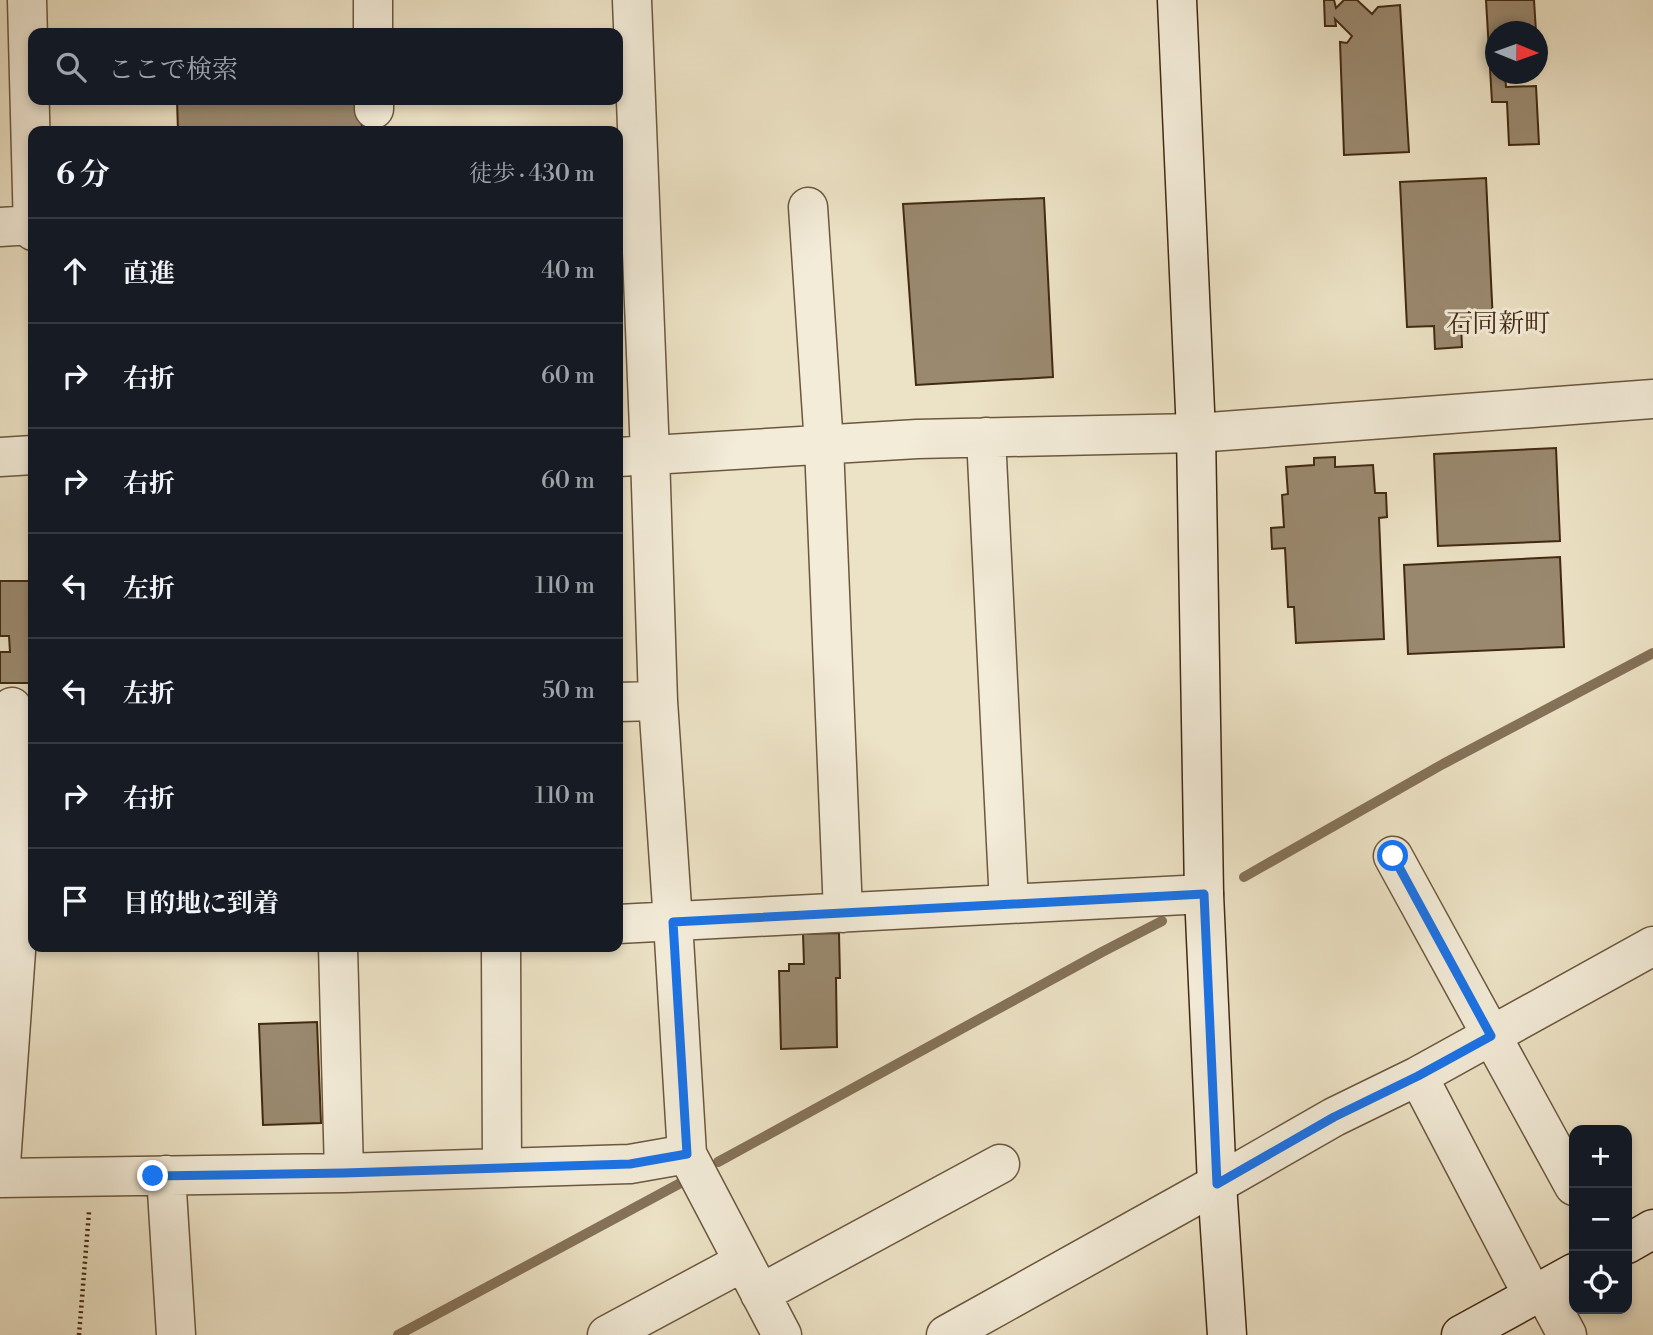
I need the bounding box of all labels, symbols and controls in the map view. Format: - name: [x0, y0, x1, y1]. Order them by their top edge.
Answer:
- north arrow: [1485, 21, 1548, 84]
- search box: [28, 28, 623, 105]
- icon: search: [52, 48, 90, 86]
- text: ここで検索: [108, 54, 238, 86]
- text: 6 分: [56, 156, 110, 194]
- text: 徒歩 · 430 m: [469, 160, 595, 188]
- icon: ahead: [56, 252, 94, 290]
- text: 40 m: [541, 257, 595, 285]
- text: 直進: [123, 258, 175, 290]
- district label: 石同新町: [1446, 308, 1550, 340]
- icon: right: [56, 357, 94, 395]
- text: 60 m: [541, 362, 595, 390]
- text: 右折: [123, 363, 175, 395]
- icon: right: [56, 462, 94, 500]
- text: 60 m: [541, 467, 595, 495]
- text: 右折: [123, 468, 175, 500]
- icon: left: [56, 567, 94, 605]
- text: 110 m: [535, 572, 595, 600]
- text: 左折: [123, 573, 175, 605]
- icon: left: [56, 672, 94, 710]
- text: 50 m: [542, 677, 595, 705]
- text: 左折: [123, 678, 175, 710]
- icon: right: [56, 777, 94, 815]
- text: 110 m: [535, 782, 595, 810]
- text: 右折: [123, 783, 175, 815]
- route start: [1377, 840, 1408, 871]
- icon: arrive: [56, 882, 94, 920]
- text: 目的地に到着: [123, 888, 279, 920]
- map controls: [1569, 1125, 1632, 1314]
- button: +: [1569, 1125, 1632, 1188]
- route end: [137, 1160, 168, 1191]
- button: −: [1569, 1188, 1632, 1251]
- button: locate: [1569, 1251, 1632, 1314]

